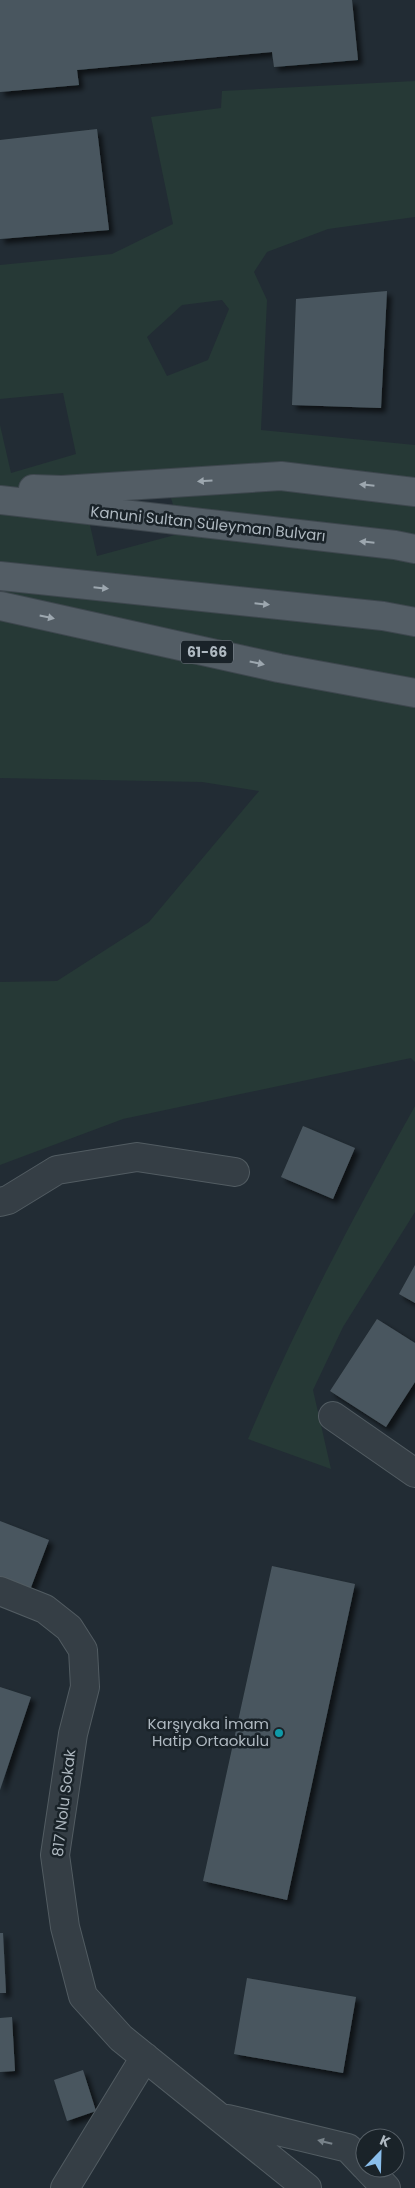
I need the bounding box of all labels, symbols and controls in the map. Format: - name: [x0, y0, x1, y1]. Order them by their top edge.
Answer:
- one-way arrow: [197, 477, 213, 485]
- one-way arrow: [358, 481, 374, 489]
- street label: Kanuni Sultan Süleyman Bulvarı: [89, 501, 327, 546]
- one-way arrow: [359, 538, 375, 546]
- one-way arrow: [93, 584, 109, 592]
- one-way arrow: [255, 600, 271, 608]
- one-way arrow: [40, 613, 55, 621]
- road number: 61-66: [181, 640, 233, 664]
- one-way arrow: [250, 659, 265, 667]
- place label: Karşıyaka İmam Hatip Ortaokulu: [148, 1713, 269, 1751]
- marker: Karşıyaka İmam Hatip Ortaokulu: [273, 1727, 285, 1739]
- street label: 817 Nolu Sokak: [47, 1748, 81, 1858]
- north arrow: [355, 2128, 405, 2178]
- text: K: [377, 2130, 394, 2152]
- one-way arrow: [317, 2138, 332, 2146]

